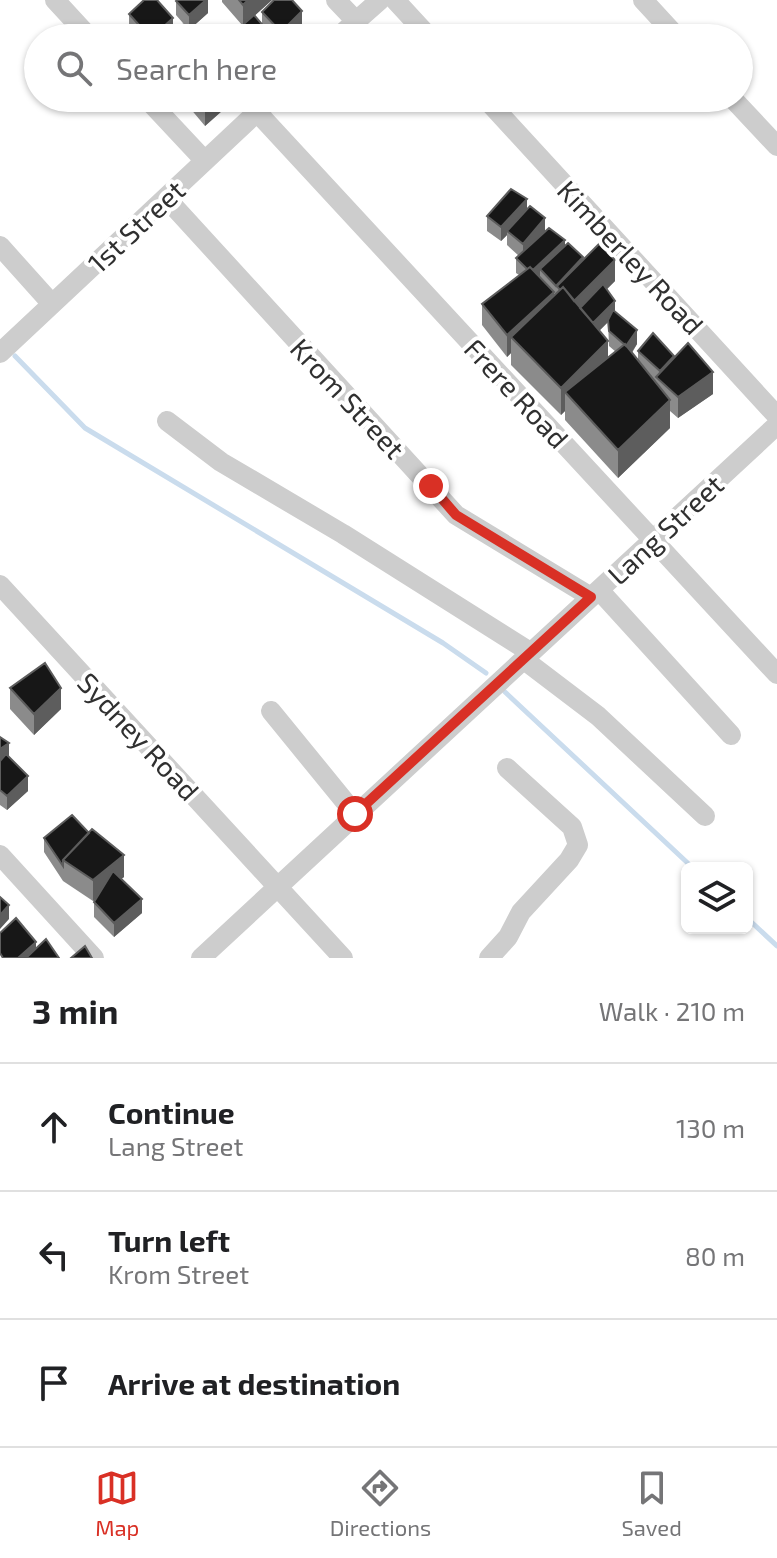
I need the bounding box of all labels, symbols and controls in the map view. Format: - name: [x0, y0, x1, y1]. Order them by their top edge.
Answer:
- search box: [24, 24, 753, 112]
- icon: search: [52, 46, 96, 90]
- text: Search here: [116, 50, 277, 86]
- street label: 1st Street: [80, 173, 192, 279]
- street label: Kimberley Road: [551, 173, 711, 341]
- street label: Krom Street: [284, 331, 412, 465]
- street label: Frere Road: [458, 331, 576, 455]
- street label: Lang Street: [600, 467, 730, 591]
- route end: [413, 468, 449, 504]
- street label: Sydney Road: [71, 665, 207, 807]
- route start: [337, 796, 373, 832]
- map controls: [681, 862, 753, 934]
- button: layers: [681, 862, 753, 934]
- text: 3 min: [32, 990, 118, 1031]
- text: Walk · 210 m: [599, 995, 745, 1026]
- text: Continue: [108, 1094, 235, 1130]
- icon: ahead: [32, 1105, 76, 1149]
- text: 130 m: [676, 1112, 745, 1143]
- text: Lang Street: [108, 1130, 243, 1161]
- text: Turn left: [108, 1222, 230, 1258]
- icon: left: [32, 1233, 76, 1277]
- text: 80 m: [685, 1240, 745, 1271]
- text: Krom Street: [108, 1258, 249, 1289]
- icon: arrive: [32, 1361, 76, 1405]
- text: Arrive at destination: [108, 1365, 400, 1401]
- tab: Map: [95, 1466, 139, 1540]
- tab: Directions: [330, 1466, 431, 1540]
- tab: Saved: [621, 1466, 682, 1540]

